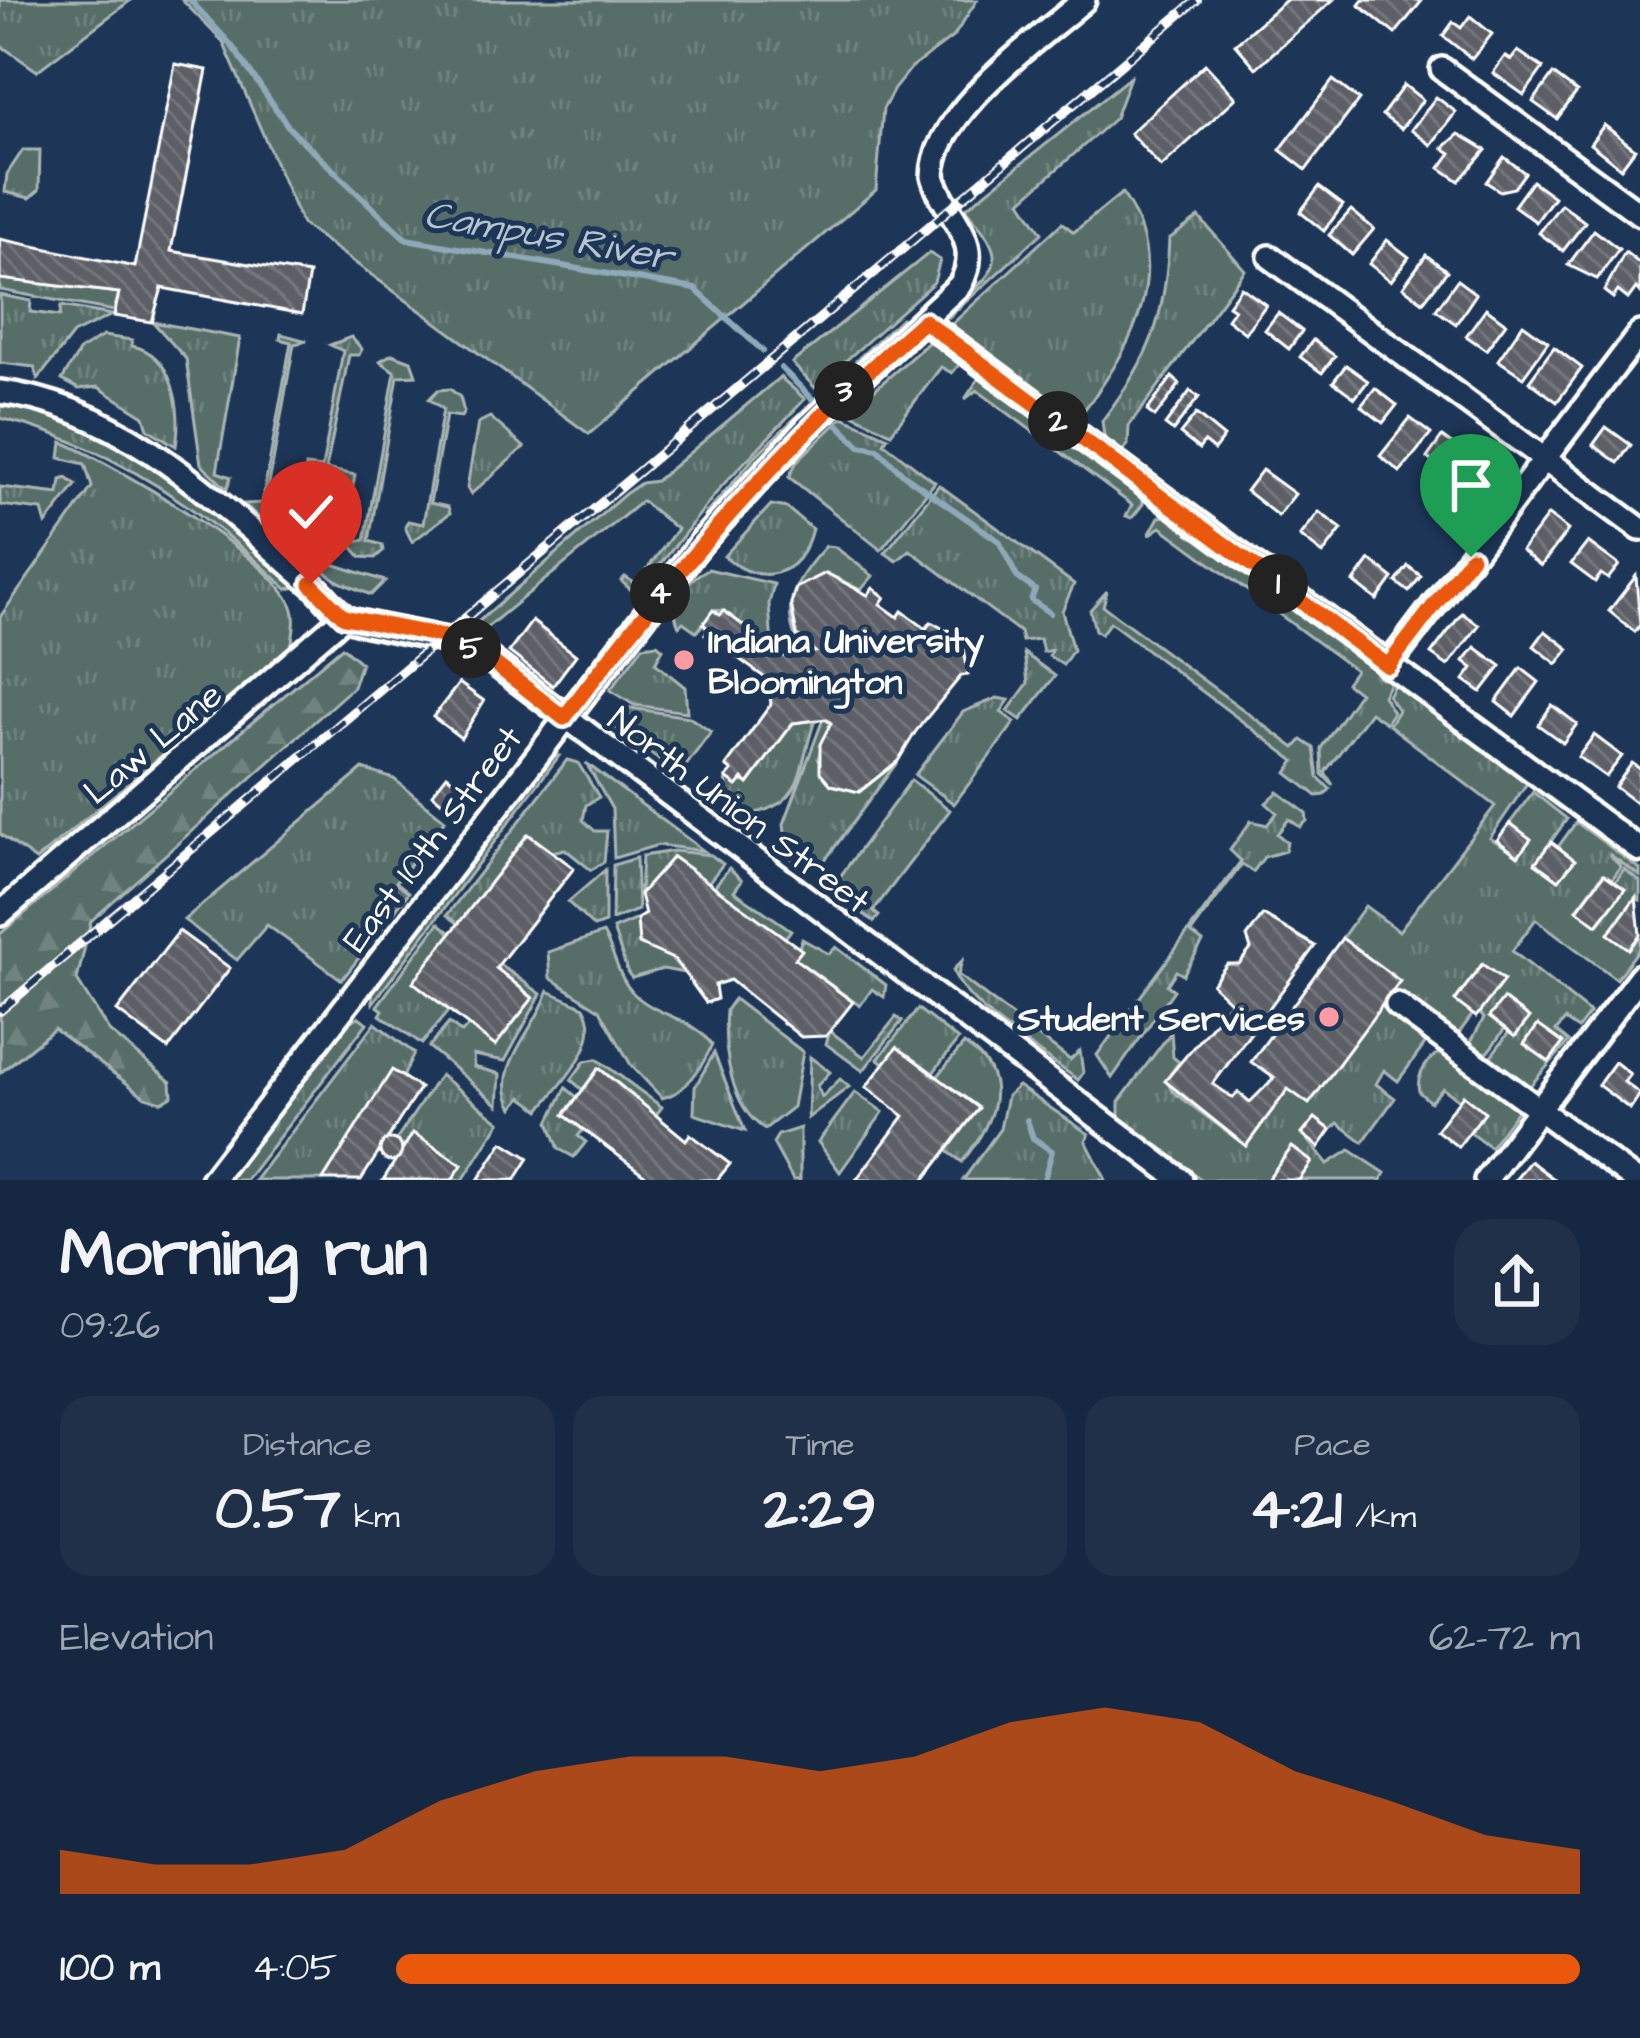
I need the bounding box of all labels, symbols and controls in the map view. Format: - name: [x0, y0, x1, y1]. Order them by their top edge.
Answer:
- water label: Campus River: [420, 189, 680, 286]
- pin: 3: [814, 361, 874, 421]
- text: 3: [836, 368, 852, 414]
- pin: 2: [1028, 391, 1088, 451]
- text: 2: [1049, 398, 1067, 444]
- pin: [1420, 434, 1522, 557]
- icon: arrive: [1438, 452, 1504, 518]
- pin: [260, 461, 362, 584]
- icon: check: [278, 479, 344, 545]
- pin: 1: [1248, 554, 1308, 614]
- text: 1: [1276, 561, 1280, 607]
- pin: 4: [630, 563, 690, 623]
- text: 4: [649, 570, 671, 616]
- place label: Indiana University Bloomington: [708, 616, 984, 709]
- pin: 5: [441, 618, 501, 678]
- text: 5: [459, 625, 483, 671]
- marker: Indiana University Bloomington: [671, 647, 697, 673]
- street label: Law Lane: [73, 671, 234, 817]
- street label: North Union Street: [597, 695, 881, 927]
- street label: East 10th Street: [331, 715, 535, 963]
- place label: Student Services: [1016, 994, 1305, 1045]
- marker: Student Services: [1316, 1004, 1342, 1030]
- text: Morning run: [60, 1209, 428, 1301]
- button: share: [1454, 1219, 1580, 1345]
- text: 09:26: [60, 1300, 160, 1354]
- text: Distance: [243, 1422, 371, 1468]
- text: Time: [785, 1422, 855, 1468]
- text: Pace: [1294, 1422, 1371, 1468]
- text: 0.57: [215, 1468, 341, 1551]
- text: 2:29: [764, 1468, 876, 1551]
- text: 4:21: [1249, 1468, 1342, 1551]
- text: km: [341, 1494, 400, 1540]
- text: /km: [1342, 1494, 1416, 1540]
- text: Elevation: [60, 1612, 214, 1666]
- text: 62–72 m: [1429, 1612, 1580, 1666]
- text: 100 m: [60, 1942, 160, 1996]
- text: 4:05: [252, 1942, 337, 1996]

